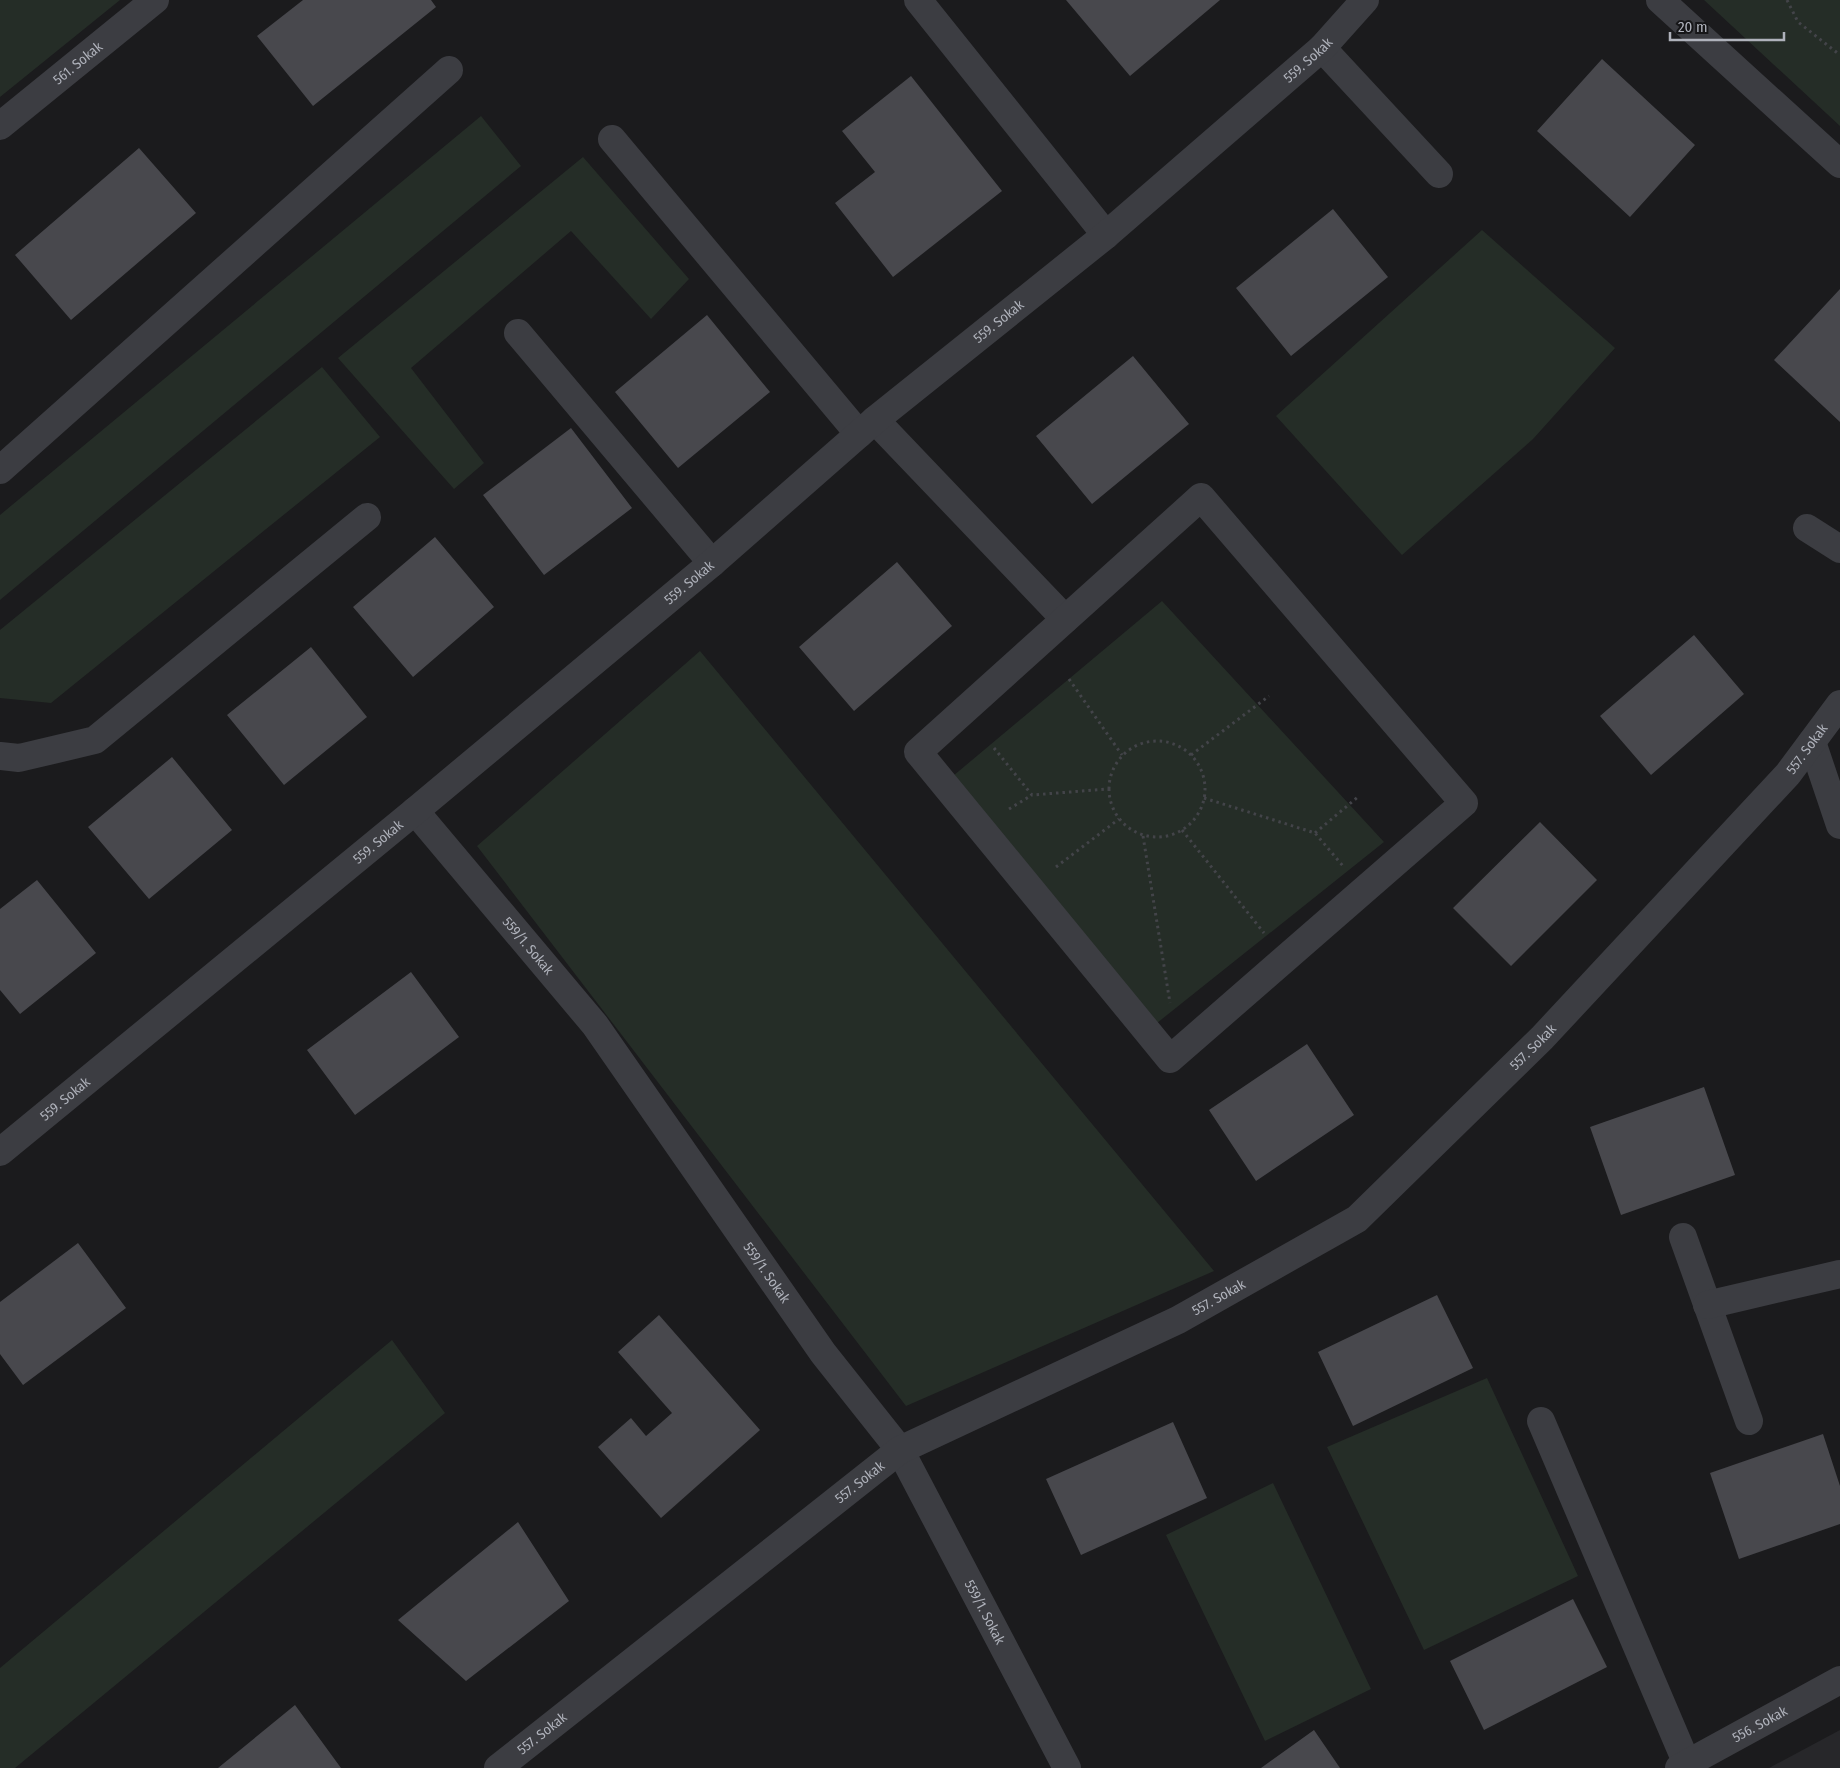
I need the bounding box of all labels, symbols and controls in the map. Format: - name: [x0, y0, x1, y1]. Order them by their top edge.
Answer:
- scale bar: [1670, 10, 1784, 42]
- text: 20 m: [1678, 18, 1708, 36]
- street label: 559. Sokak: [1280, 34, 1336, 86]
- street label: 561. Sokak: [50, 38, 106, 88]
- street label: 559. Sokak: [970, 296, 1027, 346]
- street label: 559. Sokak: [661, 556, 718, 608]
- street label: 557. Sokak: [1782, 720, 1831, 777]
- street label: 559. Sokak: [349, 816, 407, 867]
- street label: 559/1. Sokak: [499, 913, 558, 978]
- street label: 557. Sokak: [1506, 1020, 1560, 1073]
- street label: 559. Sokak: [36, 1073, 94, 1124]
- street label: 559/1. Sokak: [740, 1239, 794, 1307]
- street label: 557. Sokak: [1189, 1275, 1249, 1319]
- street label: 557. Sokak: [831, 1457, 888, 1507]
- street label: 559/1. Sokak: [961, 1577, 1009, 1648]
- street label: 556. Sokak: [1729, 1702, 1791, 1746]
- street label: 557. Sokak: [514, 1708, 571, 1758]

